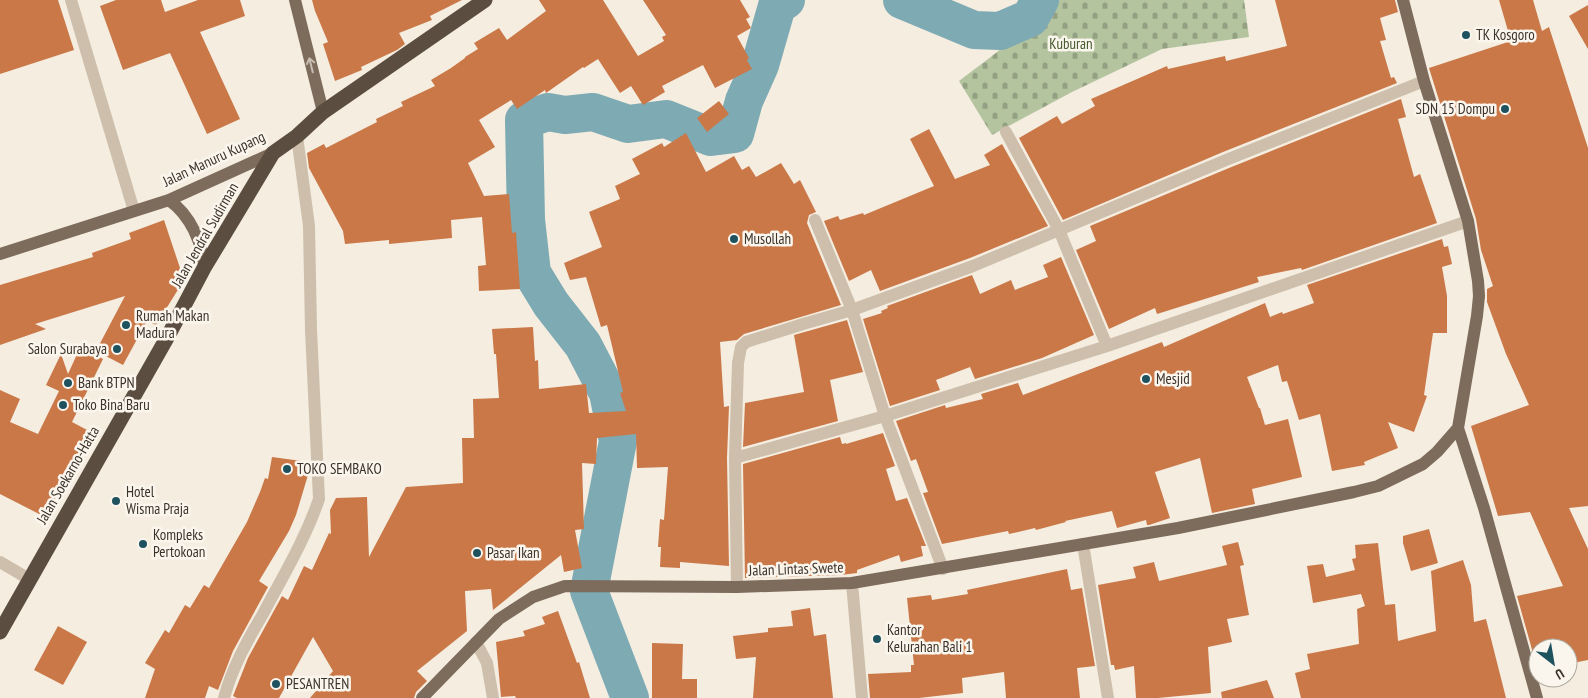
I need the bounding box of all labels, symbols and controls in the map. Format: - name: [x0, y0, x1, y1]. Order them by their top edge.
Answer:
- place label: TK Kosgoro: [1476, 25, 1535, 44]
- marker: TK Kosgoro: [1460, 29, 1472, 41]
- park label: Kuburan: [1049, 34, 1093, 53]
- one-way arrow: [306, 58, 315, 74]
- place label: SDN 15 Dompu: [1416, 99, 1495, 118]
- marker: SDN 15 Dompu: [1499, 103, 1511, 115]
- street label: Jalan Manuru Kupang: [159, 127, 268, 191]
- street label: Jalan Jendral Sudirman: [166, 179, 242, 291]
- place label: Musollah: [744, 229, 791, 248]
- marker: Musollah: [728, 233, 740, 245]
- place label: Rumah Makan Madura: [136, 306, 209, 342]
- marker: Rumah Makan Madura: [120, 319, 132, 331]
- place label: Salon Surabaya: [28, 339, 107, 358]
- marker: Salon Surabaya: [111, 343, 123, 355]
- place label: Mesjid: [1156, 369, 1190, 388]
- place label: Bank BTPN: [78, 373, 135, 392]
- marker: Mesjid: [1140, 373, 1152, 385]
- marker: Bank BTPN: [62, 377, 74, 389]
- place label: Toko Bina Baru: [73, 395, 150, 414]
- marker: Toko Bina Baru: [57, 399, 69, 411]
- street label: Jalan Soekarno-Hatta: [31, 423, 103, 528]
- place label: TOKO SEMBAKO: [297, 459, 382, 478]
- marker: TOKO SEMBAKO: [281, 463, 293, 475]
- place label: Hotel Wisma Praja: [126, 482, 189, 518]
- marker: Hotel Wisma Praja: [110, 495, 122, 507]
- place label: Kompleks Pertokoan: [153, 525, 205, 561]
- marker: Kompleks Pertokoan: [137, 538, 149, 550]
- place label: Pasar Ikan: [487, 543, 540, 562]
- marker: Pasar Ikan: [471, 547, 483, 559]
- street label: Jalan Lintas Swete: [747, 557, 844, 580]
- place label: Kantor Kelurahan Bali 1: [887, 620, 972, 656]
- marker: Kantor Kelurahan Bali 1: [871, 633, 883, 645]
- north arrow: [1528, 638, 1578, 688]
- text: U: [1552, 665, 1567, 684]
- place label: PESANTREN: [286, 674, 349, 693]
- marker: PESANTREN: [270, 678, 282, 690]

